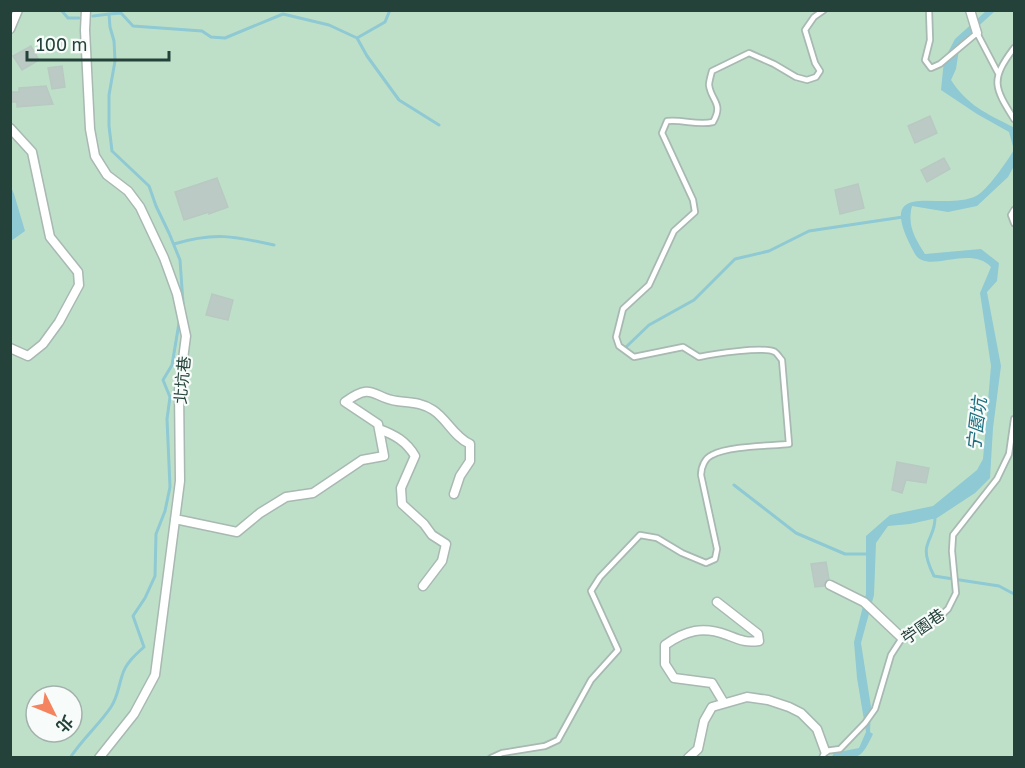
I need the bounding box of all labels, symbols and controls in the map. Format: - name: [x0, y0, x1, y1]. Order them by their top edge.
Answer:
- scale bar: [27, 24, 170, 62]
- text: 100 m: [36, 33, 87, 55]
- street label: 北坑巷: [170, 355, 194, 405]
- water label: 宁園坑: [962, 393, 991, 452]
- street label: 苧園巷: [898, 604, 948, 648]
- north arrow: [24, 684, 84, 744]
- text: 北: [52, 712, 78, 737]

